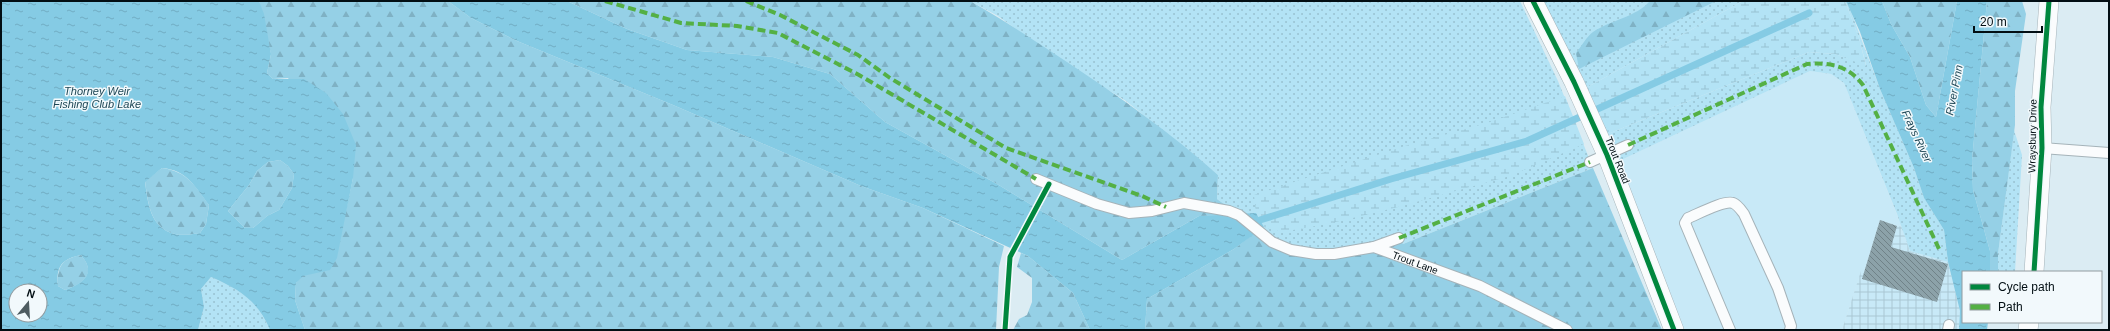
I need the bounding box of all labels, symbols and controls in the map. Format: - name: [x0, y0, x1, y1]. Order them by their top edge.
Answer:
- scale bar: [1974, 8, 2042, 34]
- text: 20 m: [1980, 15, 2007, 29]
- water label: River Pinn: [1943, 64, 1965, 116]
- water label: Thorney Weir Fishing Club Lake: [53, 85, 141, 110]
- street label: Wraysbury Drive: [2026, 99, 2039, 173]
- water label: Frays River: [1900, 108, 1935, 165]
- street label: Trout Road: [1603, 135, 1632, 185]
- street label: Trout Lane: [1391, 249, 1440, 276]
- legend: [1962, 271, 2102, 323]
- text: Cycle path: [1998, 280, 2055, 294]
- north arrow: [8, 283, 48, 323]
- text: N: [25, 287, 37, 300]
- text: Path: [1998, 300, 2023, 314]

